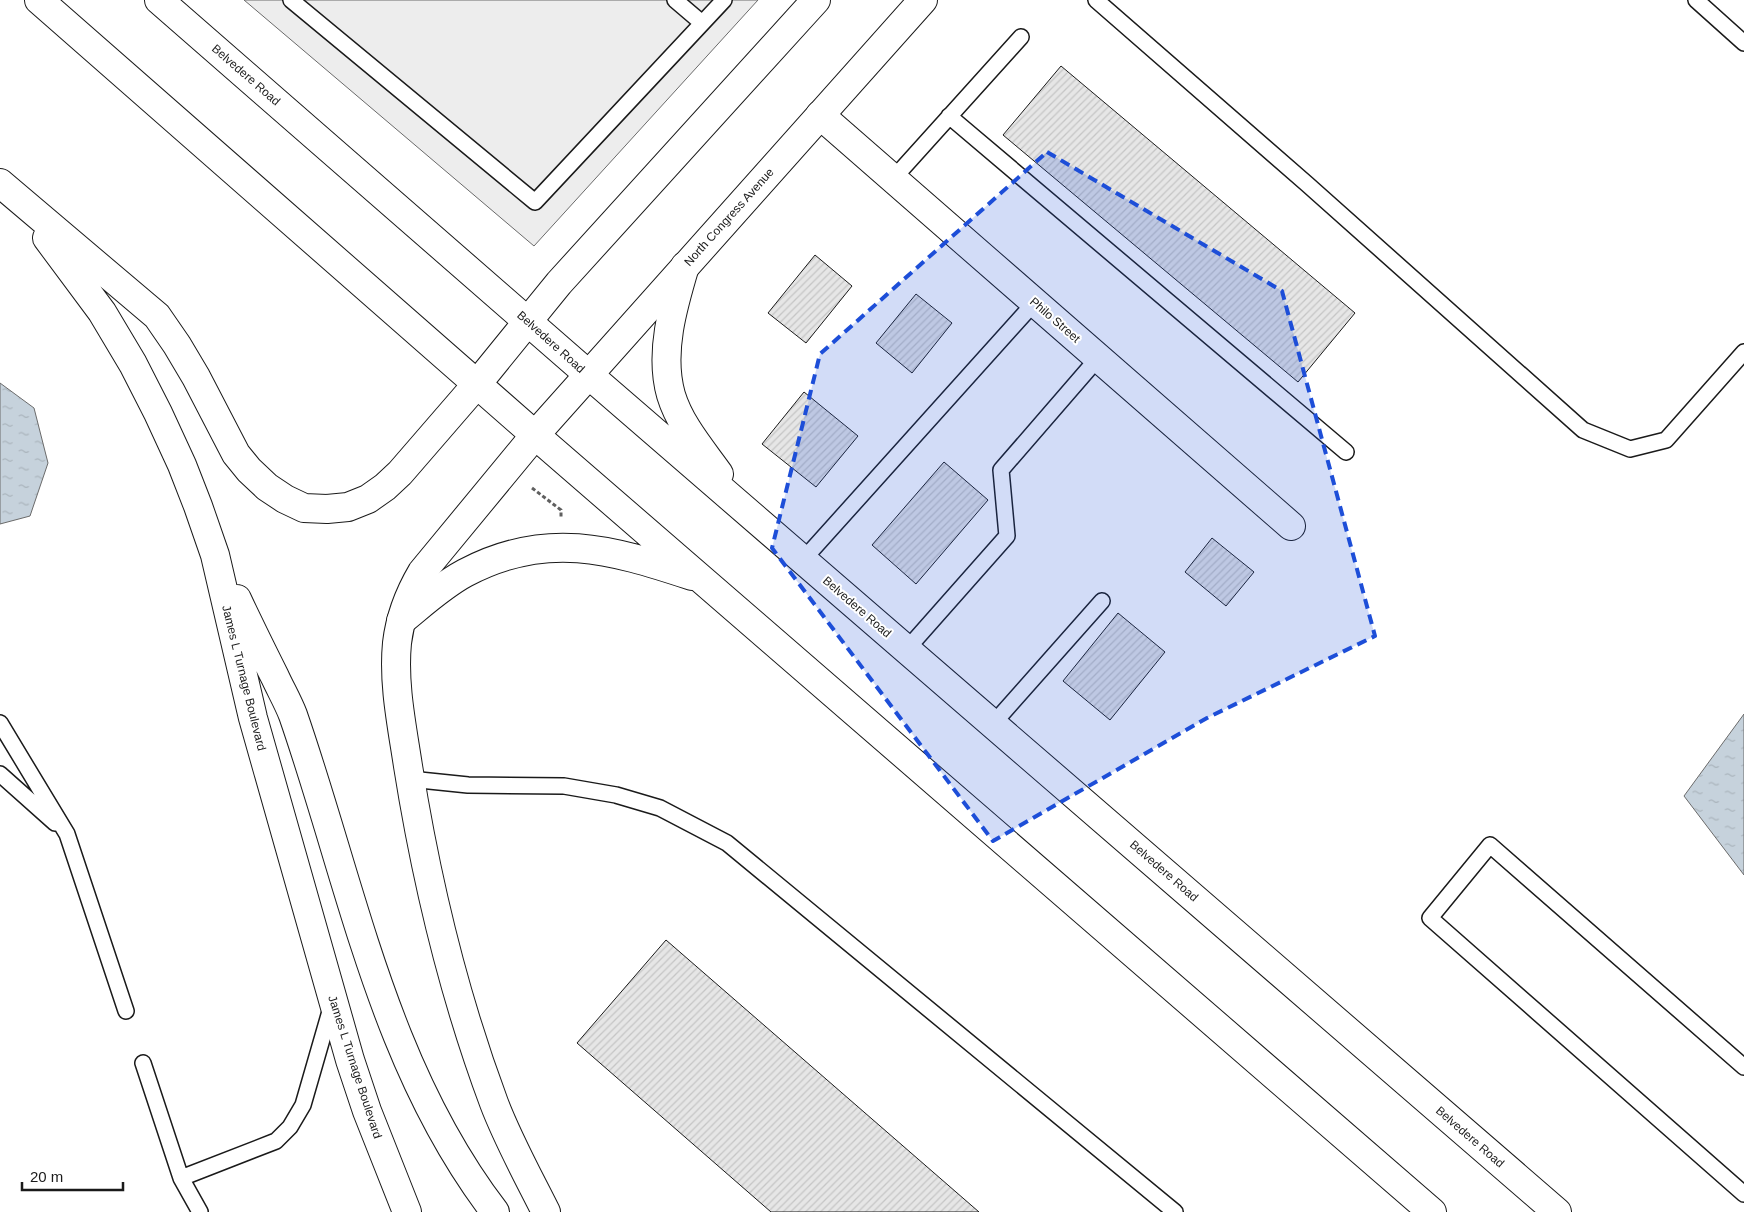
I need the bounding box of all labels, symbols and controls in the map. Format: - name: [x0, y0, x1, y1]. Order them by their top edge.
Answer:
- street label: Belvedere Road: [209, 41, 283, 109]
- street label: North Congress Avenue: [681, 165, 777, 269]
- street label: Philo Street: [1027, 294, 1083, 346]
- street label: Belvedere Road: [514, 308, 588, 376]
- street label: Belvedere Road: [820, 573, 894, 641]
- street label: James L Turnage Boulevard: [219, 604, 269, 752]
- street label: Belvedere Road: [1127, 837, 1201, 905]
- street label: James L Turnage Boulevard: [325, 994, 385, 1140]
- street label: Belvedere Road: [1433, 1103, 1507, 1171]
- scale bar: [22, 1160, 124, 1192]
- text: 20 m: [30, 1168, 63, 1185]

